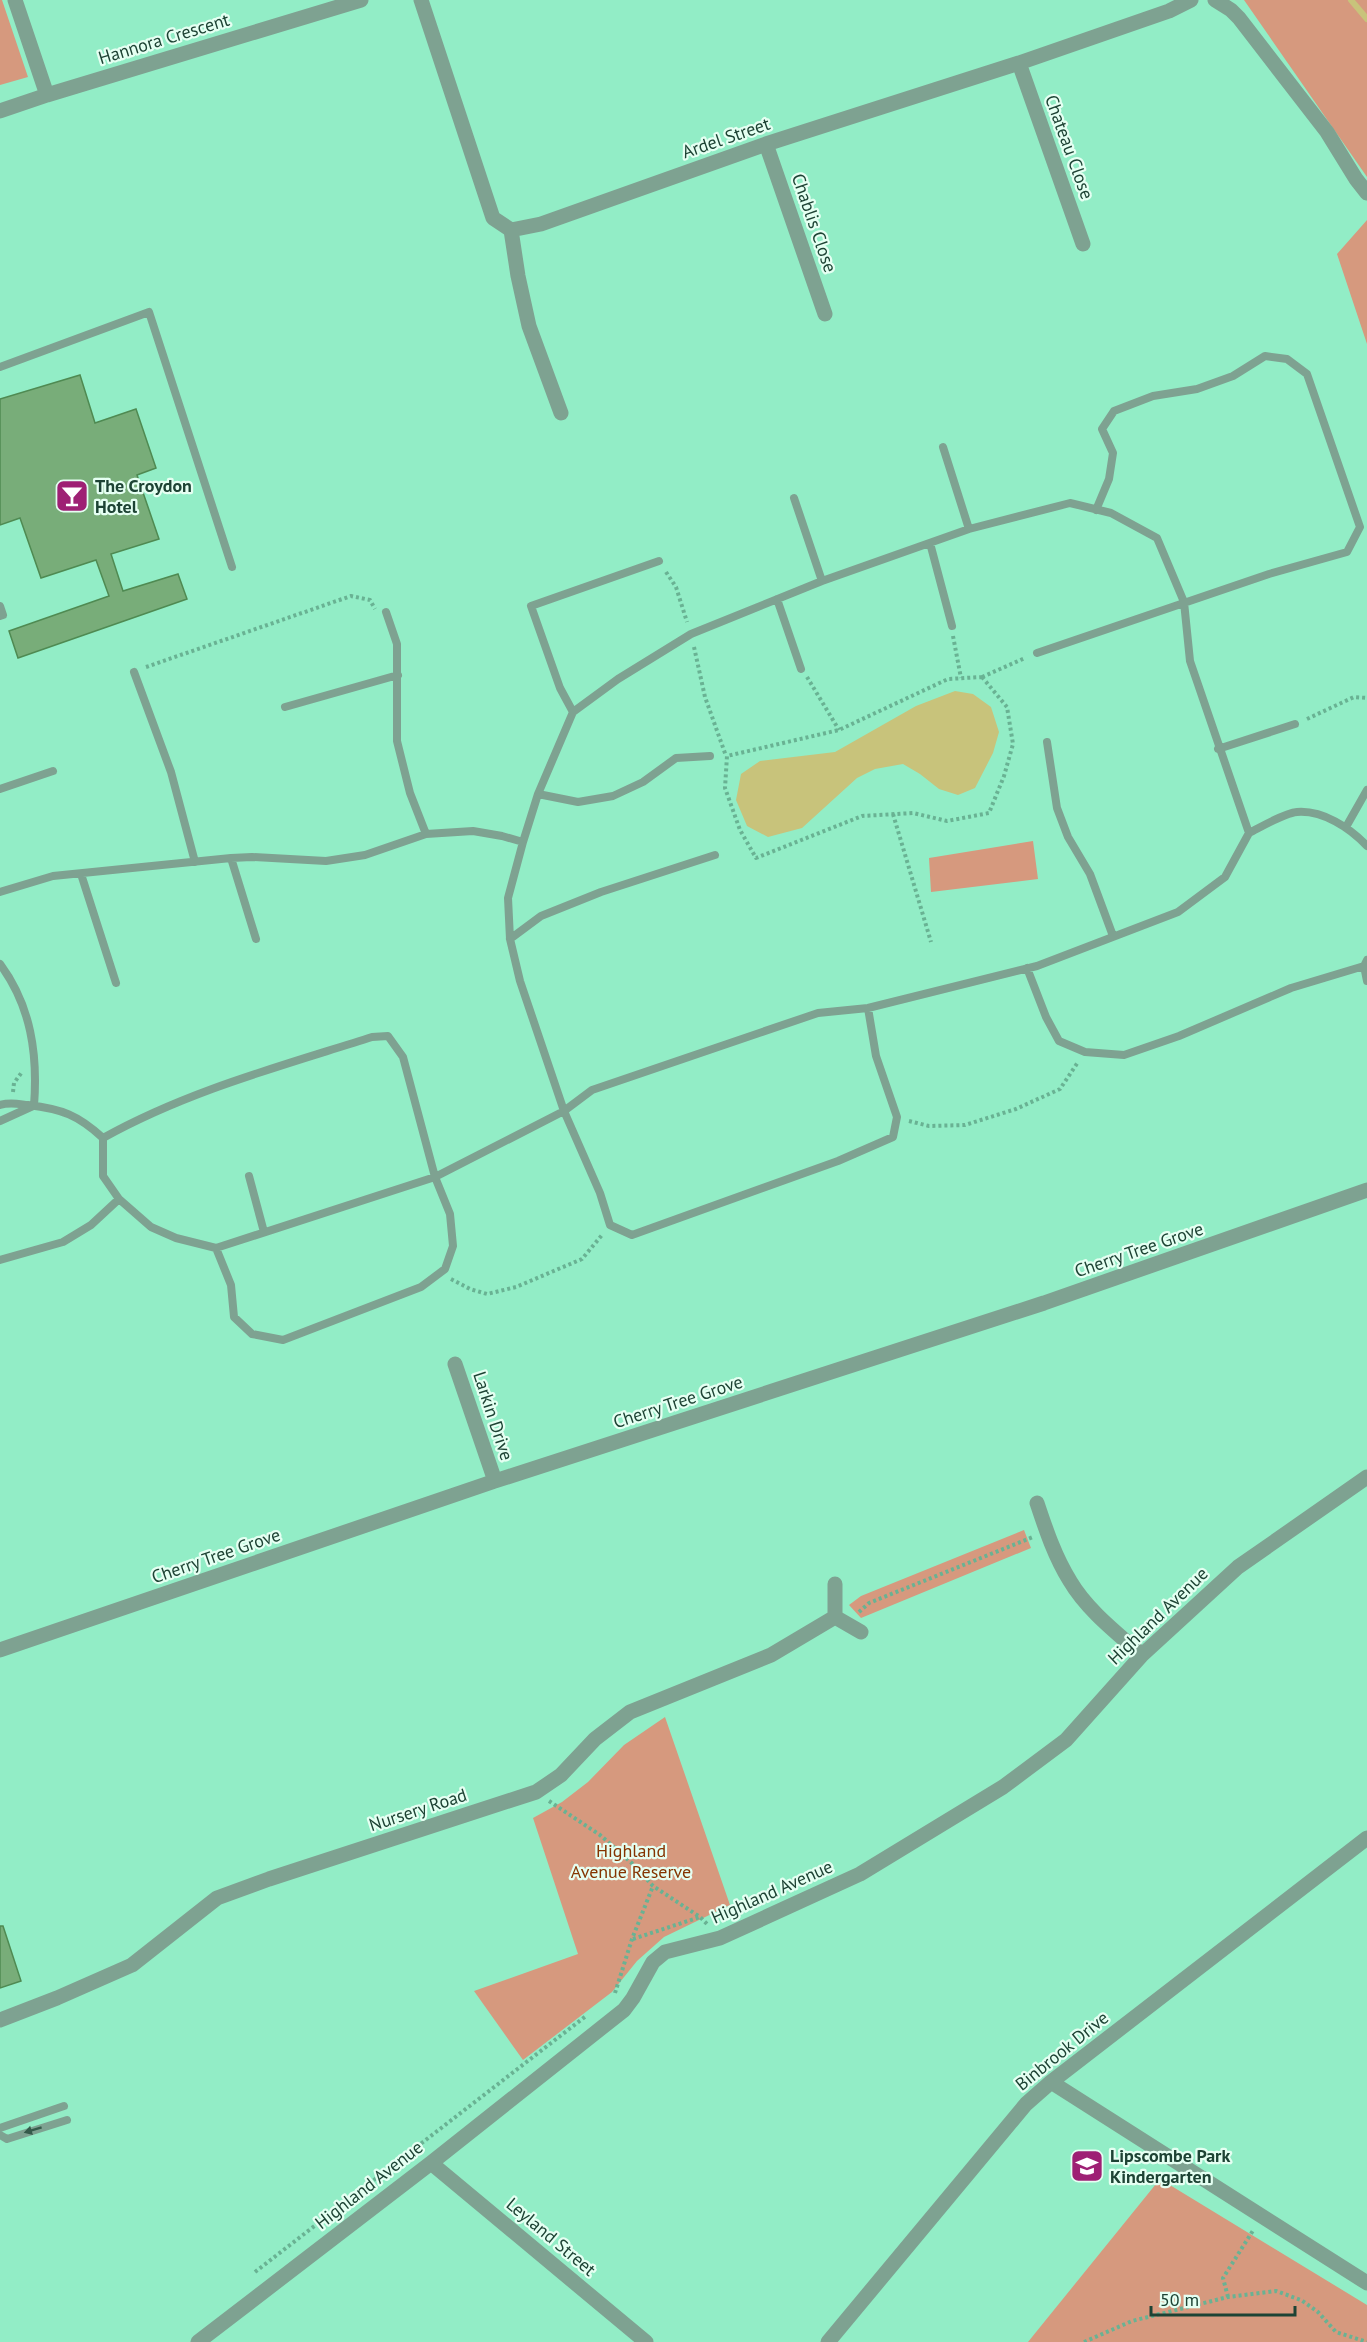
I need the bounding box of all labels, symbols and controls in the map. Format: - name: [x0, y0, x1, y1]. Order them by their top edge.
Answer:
- street label: Hannora Crescent: [96, 8, 232, 69]
- street label: Chateau Close: [1040, 91, 1099, 202]
- street label: Ardel Street: [679, 112, 773, 163]
- street label: Chablis Close: [787, 170, 842, 275]
- place label: The Croydon Hotel: [95, 474, 192, 518]
- bar icon: The Croydon Hotel: [54, 478, 90, 514]
- street label: Cherry Tree Grove: [1071, 1217, 1206, 1282]
- street label: Larkin Drive: [468, 1368, 519, 1463]
- street label: Cherry Tree Grove: [610, 1370, 746, 1433]
- street label: Cherry Tree Grove: [148, 1523, 283, 1588]
- street label: Highland Avenue: [1103, 1562, 1213, 1669]
- street label: Nursery Road: [366, 1783, 470, 1836]
- park label: Highland Avenue Reserve: [571, 1839, 691, 1883]
- street label: Highland Avenue: [707, 1854, 836, 1929]
- street label: Binbrook Drive: [1010, 2006, 1113, 2095]
- one-way arrow: [24, 2126, 42, 2135]
- street label: Highland Avenue: [310, 2135, 427, 2234]
- place label: Lipscombe Park Kindergarten: [1110, 2144, 1230, 2188]
- school or university icon: Lipscombe Park Kindergarten: [1069, 2148, 1105, 2184]
- street label: Leyland Street: [502, 2192, 601, 2281]
- scale bar: [1151, 2279, 1295, 2317]
- text: 50 m: [1160, 2288, 1199, 2311]

